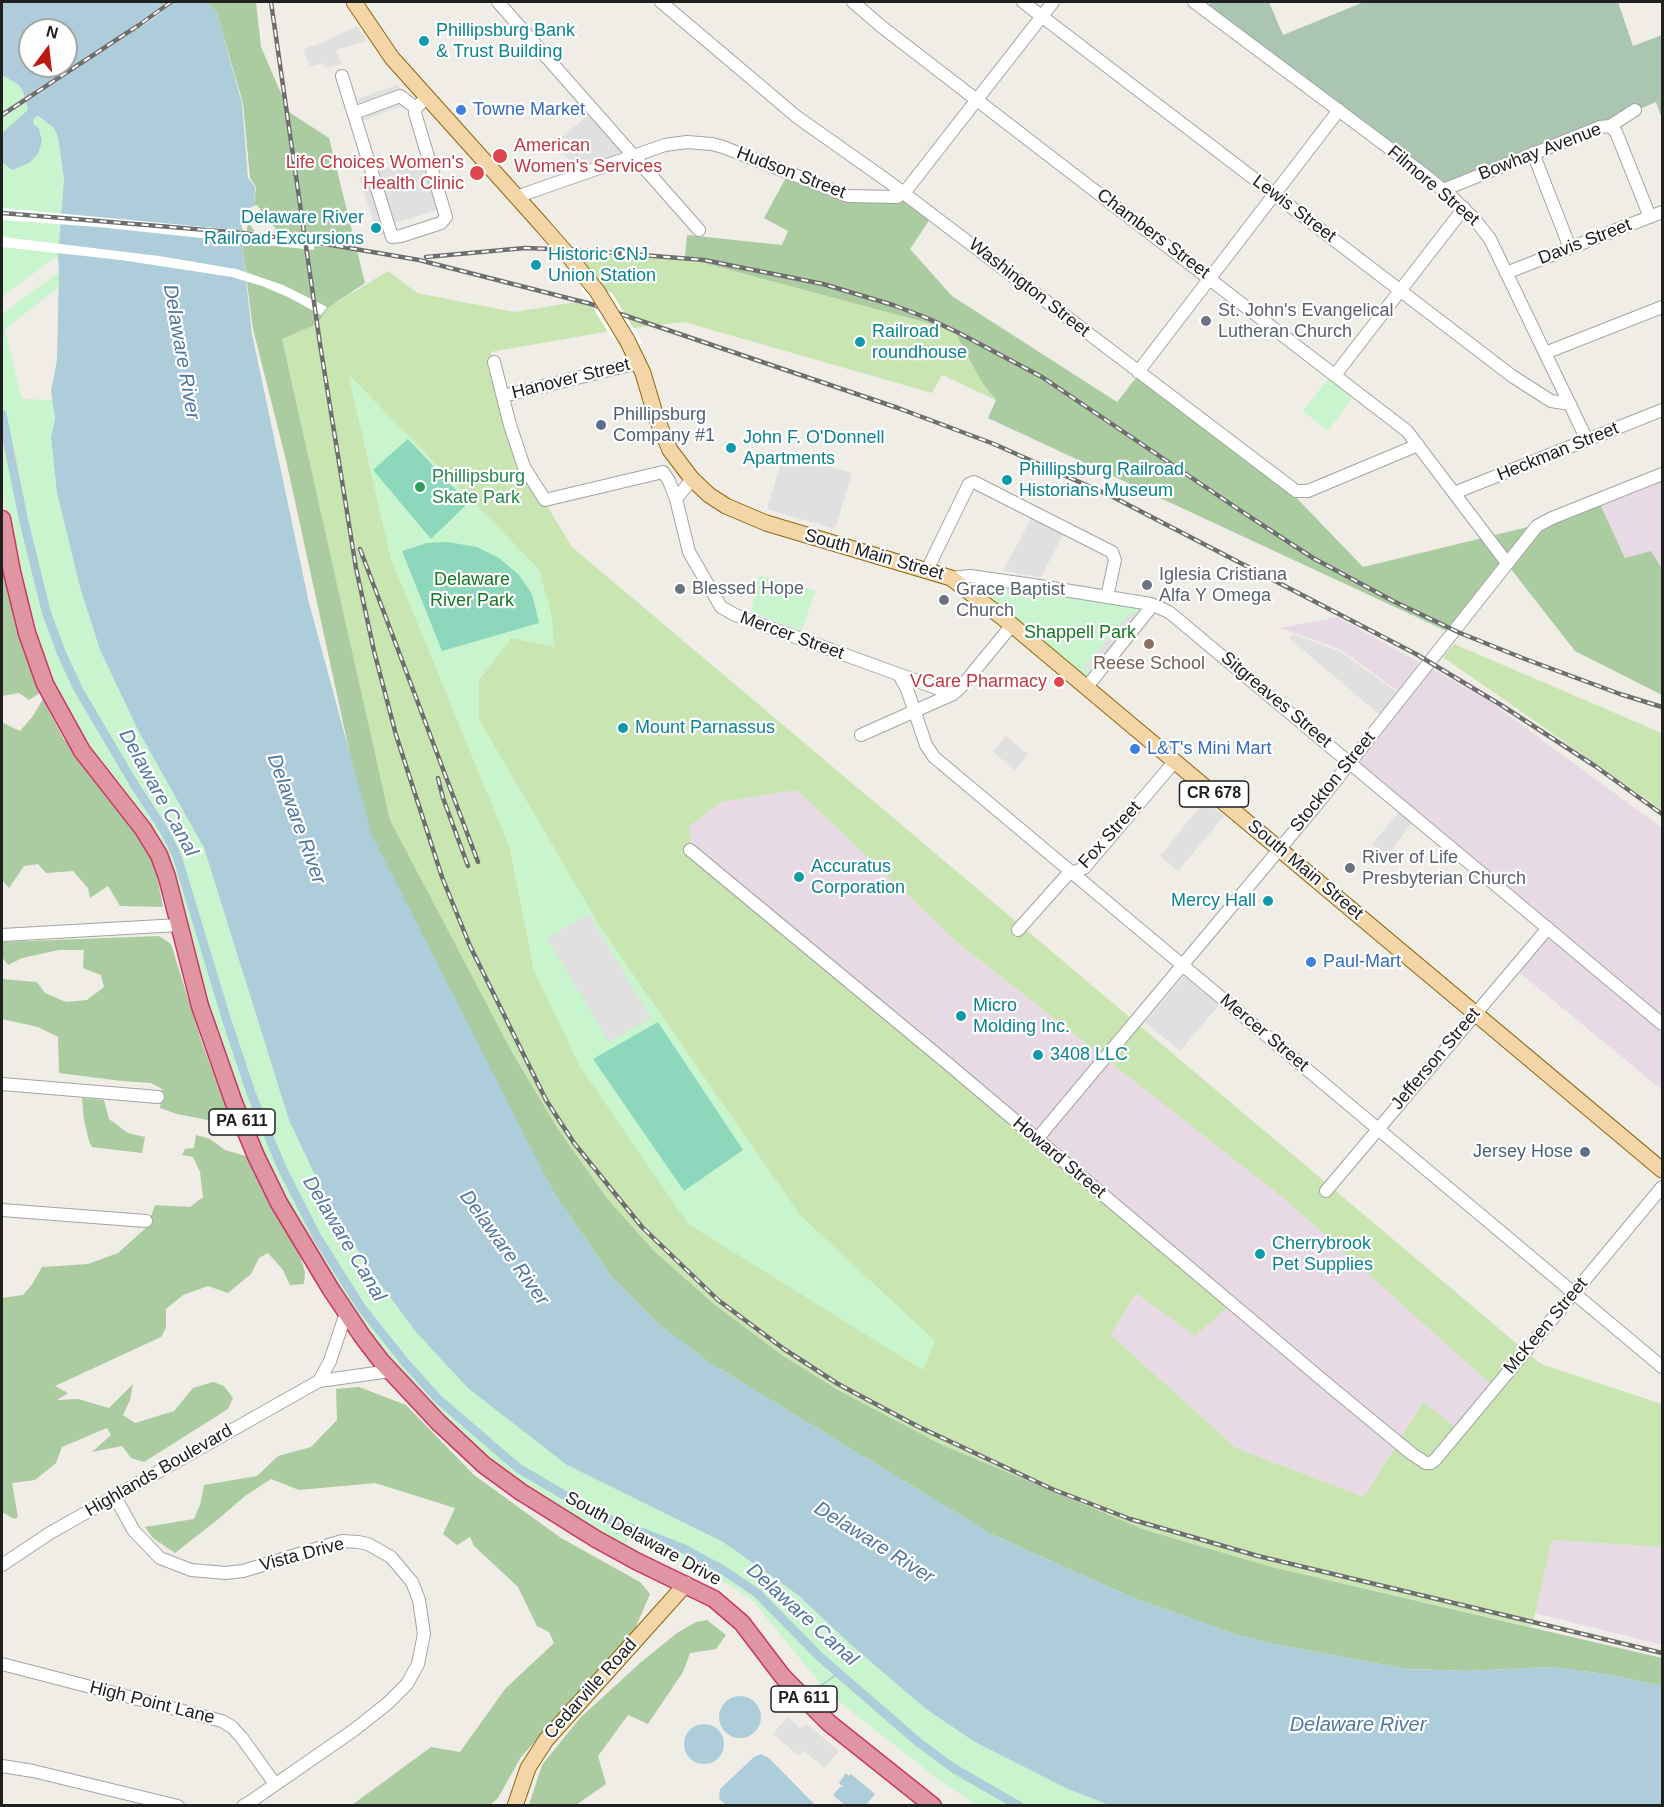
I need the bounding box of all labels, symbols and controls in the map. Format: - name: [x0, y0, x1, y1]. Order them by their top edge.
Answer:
- north arrow: [18, 18, 78, 78]
- place label: Phillipsburg Bank & Trust Building: [436, 20, 575, 63]
- text: N: [44, 22, 60, 42]
- marker: Phillipsburg Bank & Trust Building: [417, 34, 431, 48]
- place label: Towne Market: [473, 99, 585, 121]
- marker: Towne Market: [454, 103, 468, 117]
- street label: Bowhay Avenue: [1476, 119, 1604, 185]
- place label: American Women's Services: [514, 135, 662, 178]
- street label: Filmore Street: [1383, 141, 1483, 231]
- street label: Hudson Street: [733, 142, 849, 204]
- marker: American Women's Services: [491, 147, 509, 165]
- place label: Life Choices Women's Health Clinic: [286, 152, 464, 195]
- marker: Life Choices Women's Health Clinic: [468, 164, 486, 182]
- street label: Lewis Street: [1248, 171, 1340, 247]
- street label: Chambers Street: [1092, 184, 1214, 284]
- place label: Delaware River Railroad Excursions: [204, 207, 364, 250]
- street label: Davis Street: [1535, 214, 1635, 270]
- marker: Delaware River Railroad Excursions: [369, 221, 383, 235]
- street label: Washington Street: [964, 234, 1094, 342]
- place label: Historic CNJ Union Station: [548, 244, 656, 286]
- marker: Historic CNJ Union Station: [529, 258, 543, 272]
- water label: Delaware River: [157, 283, 205, 421]
- place label: St. John's Evangelical Lutheran Church: [1218, 300, 1394, 342]
- marker: St. John's Evangelical Lutheran Church: [1199, 314, 1213, 328]
- place label: Railroad roundhouse: [872, 321, 967, 364]
- marker: Railroad roundhouse: [853, 335, 867, 349]
- street label: Hanover Street: [510, 354, 632, 404]
- place label: Phillipsburg Company #1: [613, 404, 715, 446]
- marker: Phillipsburg Company #1: [594, 418, 608, 432]
- street label: Heckman Street: [1494, 418, 1622, 486]
- place label: John F. O'Donnell Apartments: [743, 427, 885, 470]
- marker: John F. O'Donnell Apartments: [724, 441, 738, 455]
- place label: Phillipsburg Railroad Historians Museum: [1019, 459, 1184, 502]
- place label: Phillipsburg Skate Park: [432, 466, 525, 508]
- marker: Phillipsburg Railroad Historians Museum: [1000, 473, 1014, 487]
- marker: Phillipsburg Skate Park: [413, 480, 427, 494]
- street label: South Main Street: [802, 525, 946, 585]
- place label: Iglesia Cristiana Alfa Y Omega: [1159, 564, 1287, 606]
- park label: Delaware River Park: [430, 569, 514, 612]
- place label: Blessed Hope: [692, 578, 804, 600]
- marker: Iglesia Cristiana Alfa Y Omega: [1140, 578, 1154, 592]
- place label: Grace Baptist Church: [956, 579, 1065, 622]
- marker: Blessed Hope: [673, 582, 687, 596]
- marker: Grace Baptist Church: [937, 593, 951, 607]
- street label: Mercer Street: [737, 607, 847, 665]
- park label: Shappell Park: [1024, 622, 1136, 644]
- marker: Reese School: [1142, 637, 1156, 651]
- street label: Sitgreaves Street: [1216, 647, 1336, 753]
- place label: Reese School: [1093, 653, 1205, 675]
- place label: VCare Pharmacy: [910, 671, 1047, 693]
- marker: VCare Pharmacy: [1052, 675, 1066, 689]
- place label: Mount Parnassus: [635, 717, 775, 739]
- marker: Mount Parnassus: [616, 721, 630, 735]
- water label: Delaware Canal: [113, 725, 203, 861]
- street label: Stockton Street: [1286, 727, 1380, 837]
- place label: L&T's Mini Mart: [1147, 738, 1271, 760]
- marker: L&T's Mini Mart: [1128, 742, 1142, 756]
- water label: Delaware River: [261, 751, 331, 887]
- road number: CR 678: [1180, 781, 1248, 807]
- street label: Fox Street: [1074, 797, 1146, 873]
- street label: South Main Street: [1243, 815, 1367, 925]
- place label: River of Life Presbyterian Church: [1362, 847, 1526, 890]
- place label: Accuratus Corporation: [811, 856, 905, 898]
- marker: River of Life Presbyterian Church: [1343, 861, 1357, 875]
- marker: Accuratus Corporation: [792, 870, 806, 884]
- place label: Mercy Hall: [1171, 890, 1256, 912]
- marker: Mercy Hall: [1261, 894, 1275, 908]
- place label: Paul-Mart: [1323, 951, 1401, 973]
- marker: Paul-Mart: [1304, 955, 1318, 969]
- street label: Mercer Street: [1215, 990, 1313, 1076]
- place label: Micro Molding Inc.: [973, 995, 1070, 1038]
- street label: Jefferson Street: [1387, 1004, 1485, 1114]
- marker: Micro Molding Inc.: [954, 1009, 968, 1023]
- place label: 3408 LLC: [1050, 1044, 1128, 1066]
- marker: 3408 LLC: [1031, 1048, 1045, 1062]
- road number: PA 611: [209, 1109, 275, 1135]
- street label: Howard Street: [1008, 1113, 1110, 1203]
- place label: Jersey Hose: [1473, 1141, 1573, 1163]
- marker: Jersey Hose: [1578, 1145, 1592, 1159]
- water label: Delaware Canal: [297, 1172, 391, 1306]
- water label: Delaware River: [454, 1186, 554, 1310]
- place label: Cherrybrook Pet Supplies: [1272, 1233, 1373, 1276]
- marker: Cherrybrook Pet Supplies: [1253, 1247, 1267, 1261]
- street label: McKeen Street: [1499, 1273, 1593, 1379]
- street label: Highlands Boulevard: [82, 1420, 236, 1522]
- street label: South Delaware Drive: [561, 1487, 725, 1591]
- water label: Delaware River: [810, 1497, 938, 1589]
- street label: Vista Drive: [257, 1533, 347, 1577]
- water label: Delaware Canal: [741, 1558, 863, 1672]
- street label: Cedarville Road: [540, 1634, 642, 1744]
- street label: High Point Lane: [87, 1677, 217, 1729]
- road number: PA 611: [771, 1686, 837, 1712]
- water label: Delaware River: [1290, 1713, 1426, 1737]

